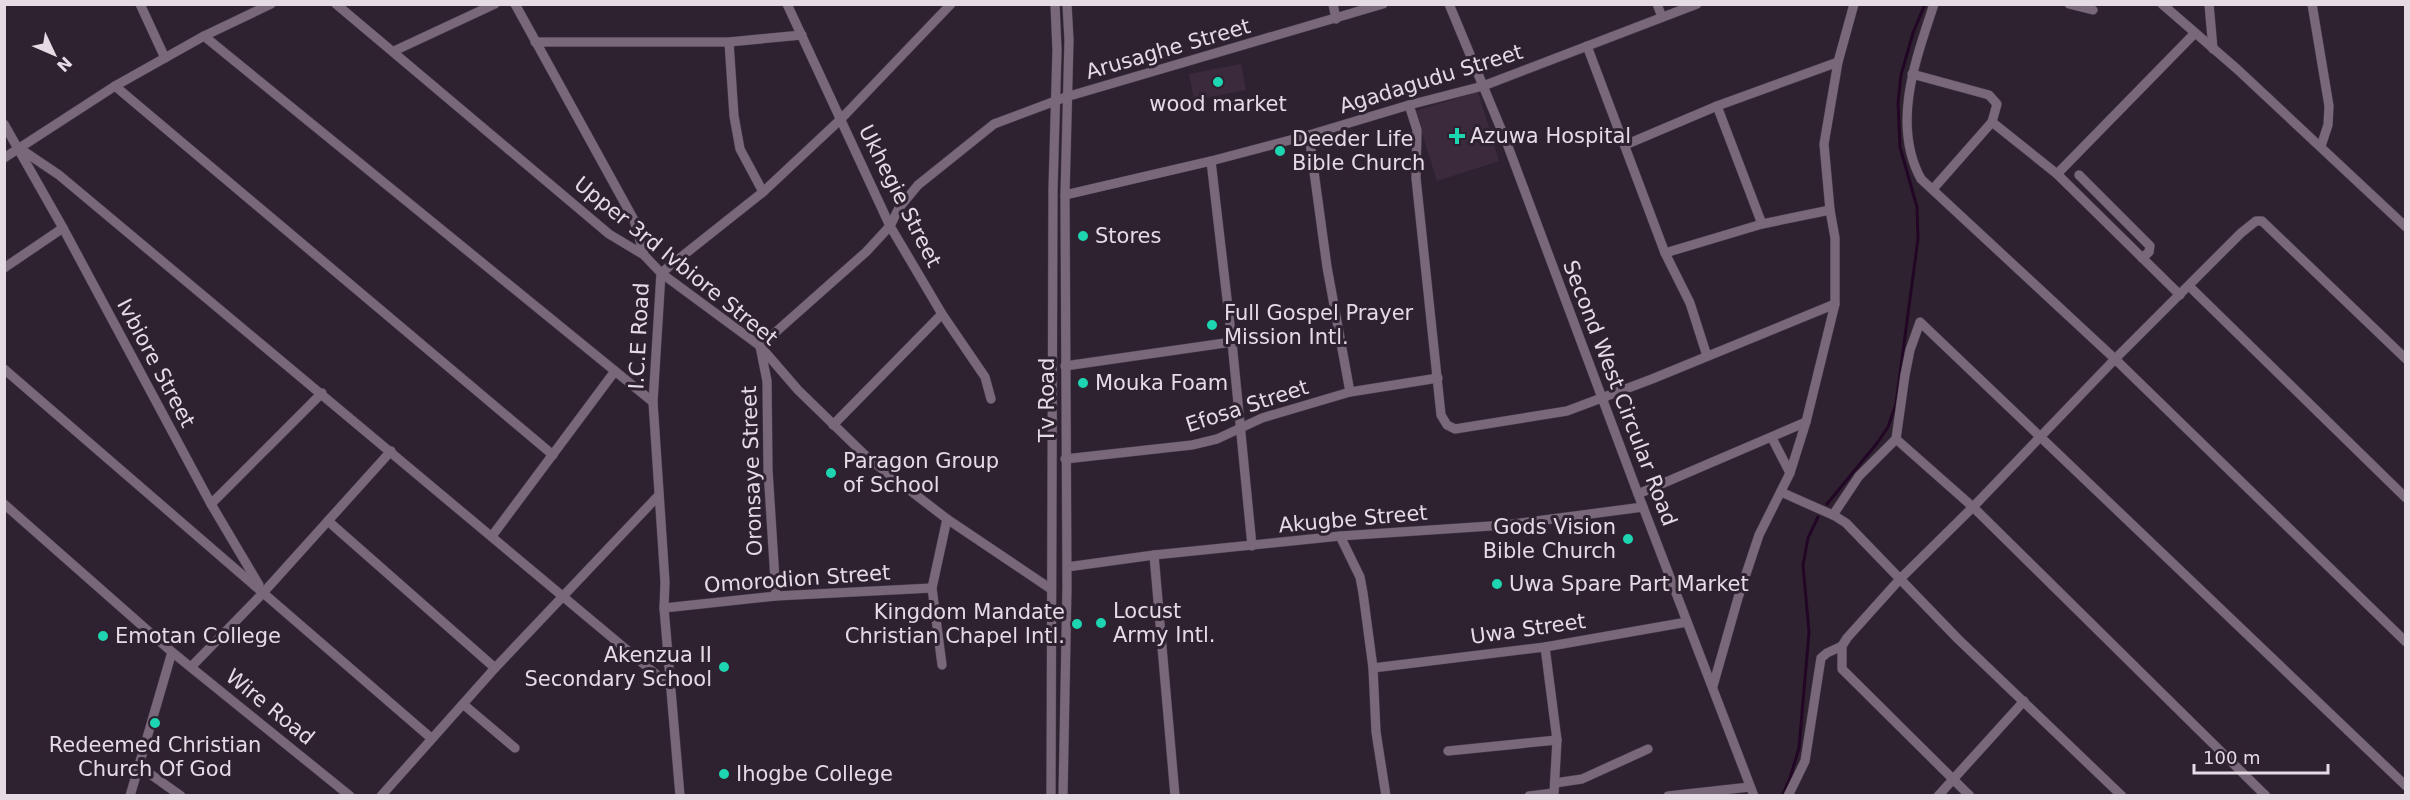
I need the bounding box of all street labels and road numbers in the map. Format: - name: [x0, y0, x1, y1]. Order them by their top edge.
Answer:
- street label: Arusaghe Street: [1083, 14, 1253, 84]
- street label: Agadagudu Street: [1336, 40, 1526, 118]
- street label: Ukhegie Street: [854, 121, 946, 271]
- street label: Upper 3rd Ivbiore Street: [570, 172, 782, 350]
- street label: Second West Circular Road: [1558, 257, 1682, 529]
- street label: I.C.E Road: [624, 282, 654, 390]
- street label: Ivbiore Street: [112, 295, 200, 431]
- street label: Tv Road: [1035, 358, 1059, 443]
- street label: Efosa Street: [1183, 375, 1311, 437]
- street label: Oronsaye Street: [737, 385, 767, 557]
- street label: Akugbe Street: [1278, 501, 1428, 537]
- street label: Omorodion Street: [703, 561, 891, 597]
- street label: Uwa Street: [1469, 609, 1587, 649]
- street label: Wire Road: [221, 664, 319, 750]

